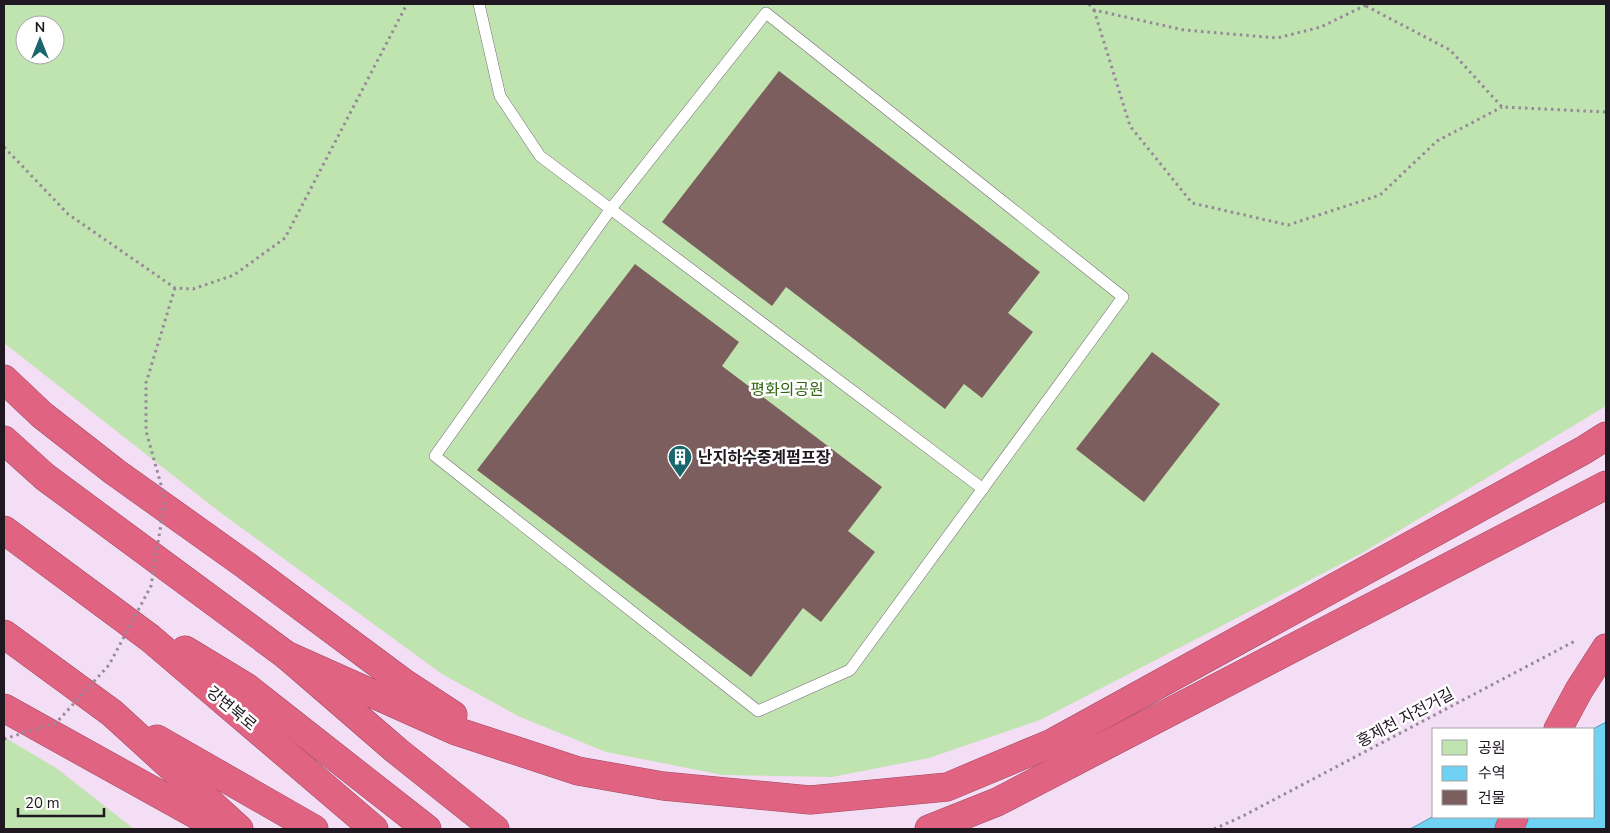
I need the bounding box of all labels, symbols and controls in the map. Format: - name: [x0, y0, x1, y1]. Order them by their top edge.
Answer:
- north arrow: [15, 15, 65, 65]
- text: N: [35, 18, 45, 37]
- park label: 평화의공원: [750, 379, 824, 401]
- building icon: 난지하수중계펌프장: [667, 444, 693, 478]
- place label: 난지하수중계펌프장: [698, 447, 831, 469]
- street label: 강변북로: [202, 681, 261, 736]
- street label: 홍제천 자전거길: [1353, 683, 1458, 753]
- legend: [1432, 728, 1595, 818]
- text: 공원: [1478, 738, 1506, 758]
- text: 수역: [1478, 763, 1506, 783]
- scale bar: [18, 786, 104, 818]
- text: 건물: [1478, 788, 1506, 808]
- text: 20 m: [25, 793, 60, 813]

